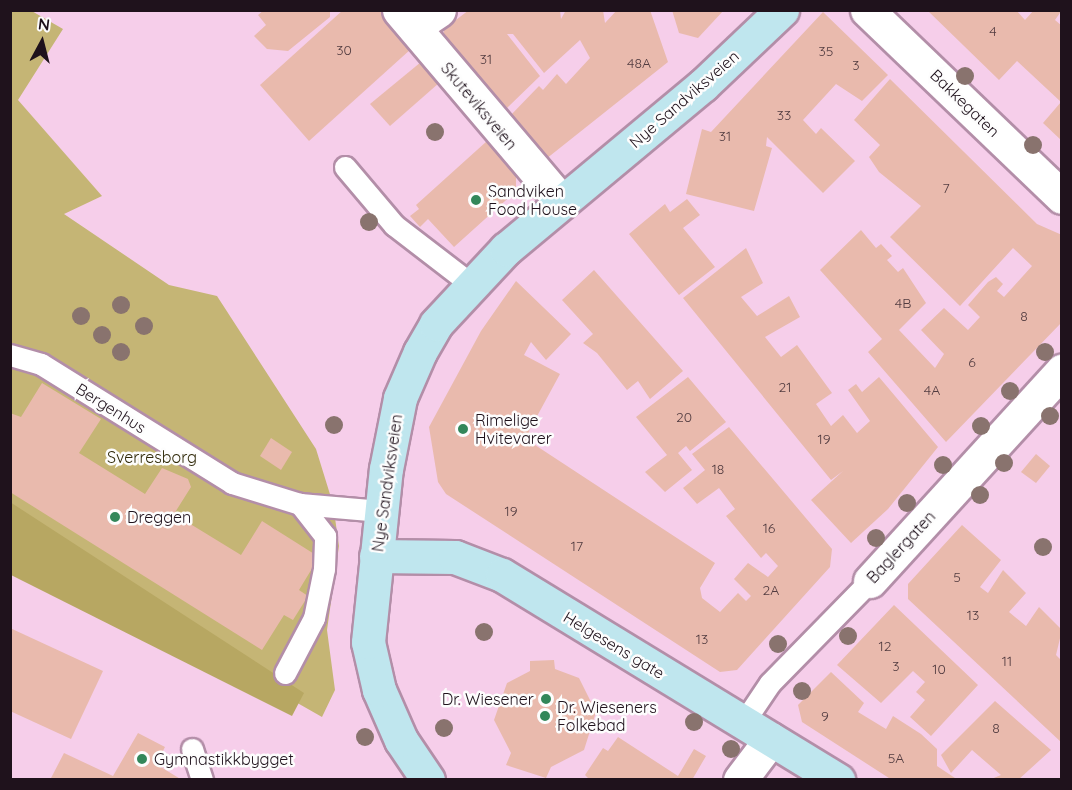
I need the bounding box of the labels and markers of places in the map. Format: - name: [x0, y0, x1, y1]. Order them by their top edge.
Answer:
- place label: Sandviken Food House: [488, 181, 577, 219]
- marker: Sandviken Food House: [469, 193, 483, 207]
- place label: Rimelige Hvitevarer: [475, 410, 552, 448]
- marker: Rimelige Hvitevarer: [456, 422, 470, 436]
- place label: Dreggen: [127, 507, 191, 527]
- marker: Dreggen: [108, 510, 122, 524]
- place label: Dr. Wiesener: [442, 689, 534, 709]
- marker: Dr. Wiesener: [539, 692, 553, 706]
- place label: Dr. Wieseners Folkebad: [557, 697, 657, 735]
- marker: Dr. Wieseners Folkebad: [538, 709, 552, 723]
- place label: Gymnastikkbygget: [154, 749, 294, 769]
- marker: Gymnastikkbygget: [135, 752, 149, 766]

